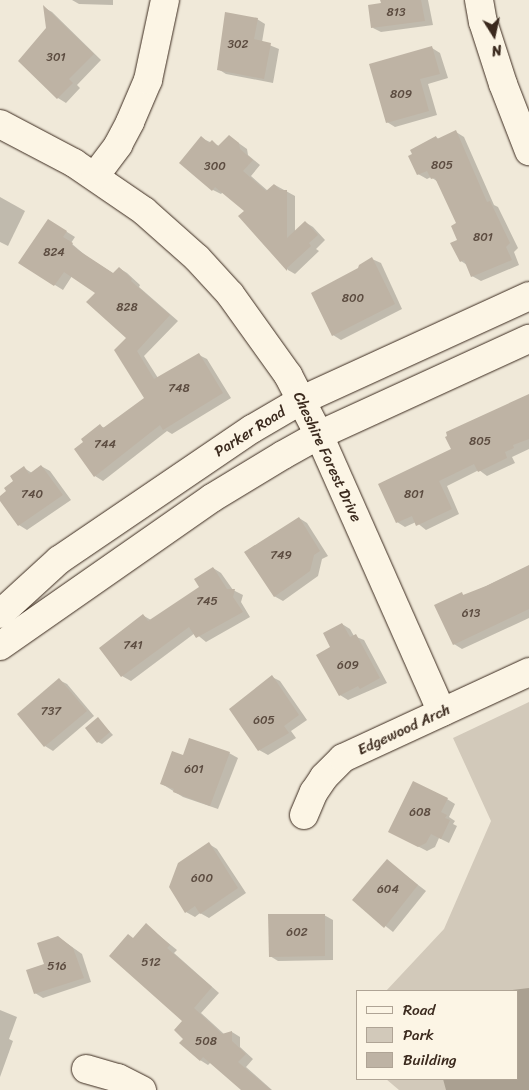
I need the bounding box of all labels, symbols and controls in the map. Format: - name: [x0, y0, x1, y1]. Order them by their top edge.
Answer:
- house number: 813: [387, 6, 405, 20]
- north arrow: [469, 10, 519, 60]
- text: N: [490, 37, 504, 63]
- house number: 302: [227, 38, 249, 52]
- house number: 301: [46, 51, 66, 65]
- house number: 809: [390, 88, 412, 102]
- house number: 805: [431, 159, 453, 173]
- house number: 300: [204, 160, 226, 174]
- house number: 801: [473, 231, 493, 245]
- house number: 824: [43, 246, 65, 260]
- house number: 800: [342, 292, 364, 306]
- house number: 828: [116, 301, 138, 315]
- house number: 748: [168, 382, 190, 396]
- street label: Cheshire Forest Drive: [289, 389, 365, 525]
- street label: Parker Road: [211, 403, 289, 461]
- house number: 805: [469, 435, 491, 449]
- house number: 744: [94, 438, 116, 452]
- house number: 740: [21, 488, 43, 502]
- house number: 801: [404, 488, 424, 502]
- house number: 749: [270, 549, 292, 563]
- house number: 745: [196, 595, 218, 609]
- house number: 613: [462, 607, 480, 621]
- house number: 741: [123, 639, 143, 653]
- house number: 609: [337, 659, 359, 673]
- street label: Edgewood Arch: [355, 701, 453, 759]
- house number: 737: [41, 705, 61, 719]
- house number: 605: [253, 714, 275, 728]
- house number: 601: [184, 763, 204, 777]
- house number: 608: [409, 806, 431, 820]
- house number: 600: [191, 872, 213, 886]
- house number: 604: [377, 883, 399, 897]
- house number: 602: [286, 926, 308, 940]
- house number: 512: [141, 956, 161, 970]
- house number: 516: [47, 960, 67, 974]
- legend: [356, 990, 519, 1080]
- text: Road: [403, 997, 435, 1023]
- text: Park: [403, 1022, 434, 1048]
- house number: 508: [195, 1035, 217, 1049]
- text: Building: [403, 1047, 457, 1073]

